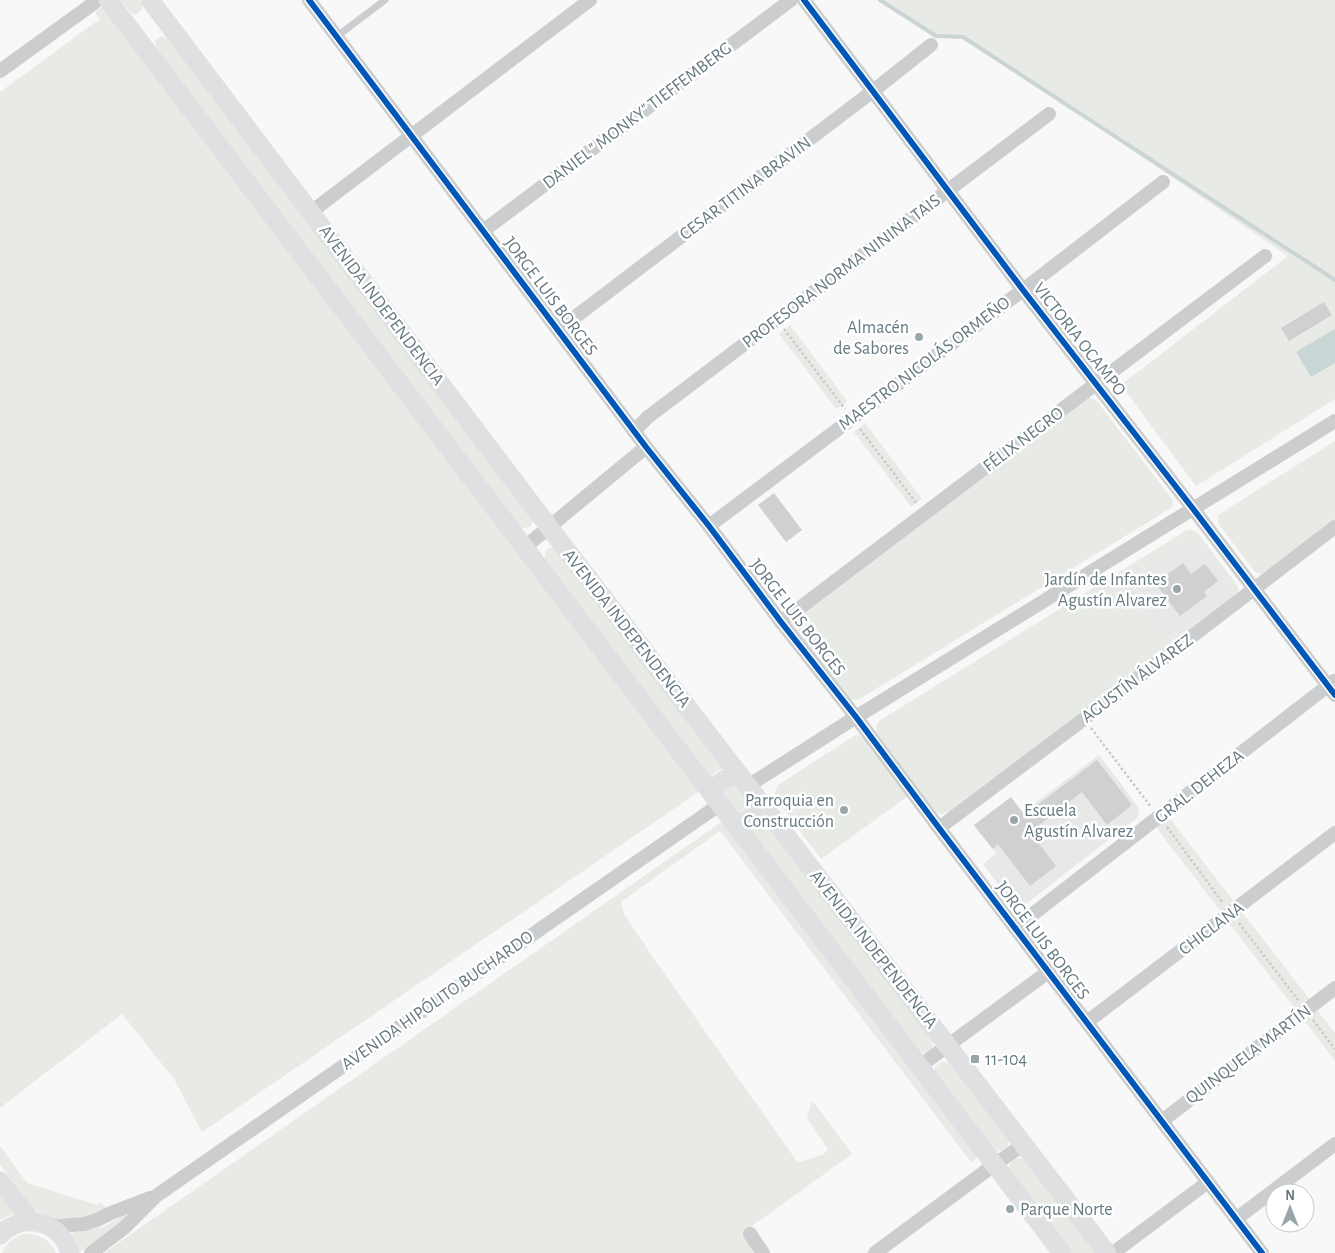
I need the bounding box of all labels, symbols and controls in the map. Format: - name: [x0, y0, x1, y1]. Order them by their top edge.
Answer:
- street label: DANIEL " MONKY" TIEFFEMBERG: [540, 39, 735, 193]
- street label: CESAR TITINA BRAVIN: [676, 134, 815, 244]
- street label: PROFESORA NORMA NININA TAIS: [739, 192, 944, 352]
- street label: AVENIDA INDEPENDENCIA: [315, 222, 448, 389]
- street label: JORGE LUIS BORGES: [500, 234, 600, 359]
- street label: VICTORIA OCAMPO: [1030, 280, 1129, 400]
- street label: MAESTRO NICOLÁS ORMEÑO: [834, 291, 1014, 434]
- place label: Almacén de Sabores: [833, 319, 909, 358]
- marker: Almacén de Sabores: [913, 331, 925, 343]
- street label: FÉLIX NEGRO: [978, 402, 1067, 476]
- street label: AVENIDA INDEPENDENCIA: [559, 546, 694, 712]
- street label: JORGE LUIS BORGES: [746, 556, 848, 679]
- place label: Jardín de Infantes Agustín Alvarez: [1044, 571, 1167, 610]
- marker: Jardín de Infantes Agustín Alvarez: [1171, 583, 1183, 595]
- street label: AGUSTÍN ÁLVAREZ: [1077, 629, 1197, 727]
- street label: GRAL. DEHEZA: [1152, 746, 1248, 827]
- place label: Parroquia en Construcción: [744, 792, 834, 831]
- place label: Escuela Agustín Alvarez: [1024, 802, 1133, 841]
- marker: Parroquia en Construcción: [838, 804, 850, 816]
- marker: Escuela Agustín Alvarez: [1008, 814, 1020, 826]
- street label: AVENIDA INDEPENDENCIA: [806, 867, 941, 1033]
- street label: JORGE LUIS BORGES: [992, 878, 1092, 1003]
- street label: CHICLANA: [1176, 898, 1248, 959]
- street label: AVENIDA HIPÓLITO BUCHARDO: [337, 925, 537, 1074]
- street label: QUINQUELA MARTÍN: [1181, 1000, 1315, 1108]
- place label: 11-104: [985, 1051, 1028, 1069]
- marker: 11-104: [969, 1053, 981, 1065]
- north arrow: [1265, 1183, 1315, 1233]
- text: N: [1285, 1189, 1295, 1203]
- place label: Parque Norte: [1020, 1201, 1113, 1219]
- marker: Parque Norte: [1004, 1203, 1016, 1215]

